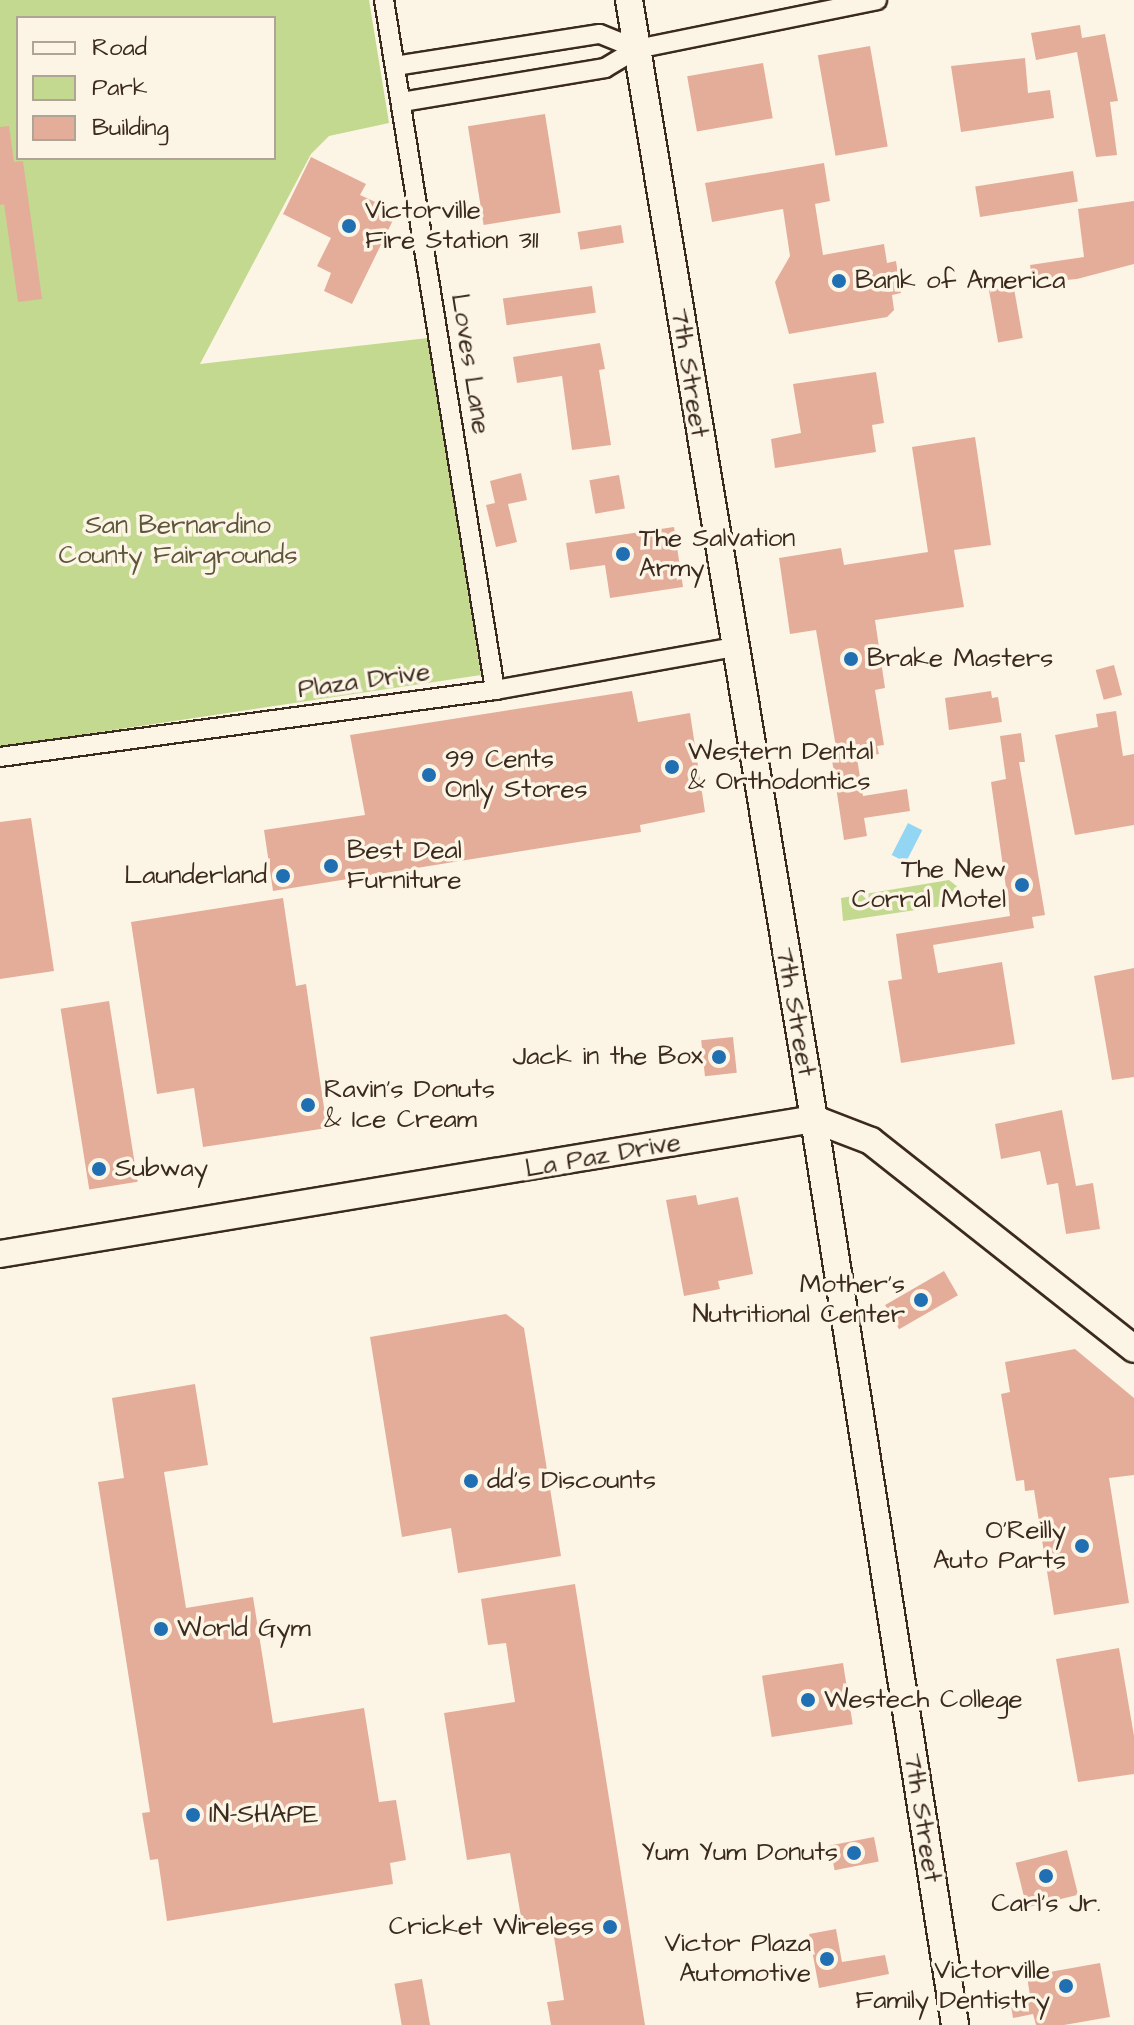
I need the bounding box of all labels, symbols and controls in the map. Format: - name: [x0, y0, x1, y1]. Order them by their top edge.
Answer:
- legend: [16, 16, 276, 160]
- text: Road: [92, 31, 147, 65]
- text: Park: [92, 71, 148, 105]
- text: Building: [92, 111, 169, 145]
- place label: Victorville Fire Station 311: [365, 195, 539, 256]
- marker: Victorville Fire Station 311: [340, 217, 358, 235]
- place label: Bank of America: [855, 265, 1065, 297]
- marker: Bank of America: [830, 272, 848, 290]
- street label: Loves Lane: [443, 291, 497, 437]
- street label: 7th Street: [663, 306, 715, 440]
- park label: San Bernardino County Fairgrounds: [59, 510, 297, 572]
- place label: The Salvation Army: [639, 523, 795, 584]
- marker: The Salvation Army: [614, 545, 632, 563]
- place label: Brake Masters: [867, 643, 1053, 675]
- marker: Brake Masters: [842, 650, 860, 668]
- street label: Plaza Drive: [296, 656, 432, 706]
- place label: Western Dental & Orthodontics: [688, 736, 874, 798]
- place label: 99 Cents Only Stores: [445, 744, 587, 806]
- marker: Western Dental & Orthodontics: [663, 758, 681, 776]
- marker: 99 Cents Only Stores: [420, 766, 438, 784]
- place label: Best Deal Furniture: [347, 835, 462, 896]
- place label: The New Corral Motel: [852, 854, 1006, 916]
- marker: Best Deal Furniture: [322, 857, 340, 875]
- place label: Launderland: [124, 860, 267, 892]
- marker: Launderland: [274, 867, 292, 885]
- marker: The New Corral Motel: [1013, 876, 1031, 894]
- street label: 7th Street: [768, 945, 822, 1079]
- place label: Jack in the Box: [513, 1041, 703, 1073]
- marker: Jack in the Box: [710, 1048, 728, 1066]
- place label: Ravin's Donuts & Ice Cream: [324, 1074, 495, 1136]
- marker: Ravin's Donuts & Ice Cream: [299, 1096, 317, 1114]
- street label: La Paz Drive: [523, 1127, 683, 1185]
- place label: Subway: [115, 1153, 208, 1185]
- marker: Subway: [90, 1160, 108, 1178]
- place label: Mother's Nutritional Center: [693, 1269, 905, 1330]
- marker: Mother's Nutritional Center: [912, 1291, 930, 1309]
- place label: dd's Discounts: [487, 1465, 656, 1497]
- marker: dd's Discounts: [462, 1472, 480, 1490]
- place label: O'Reilly Auto Parts: [933, 1515, 1066, 1576]
- marker: O'Reilly Auto Parts: [1073, 1537, 1091, 1555]
- place label: World Gym: [177, 1613, 311, 1645]
- marker: World Gym: [152, 1620, 170, 1638]
- place label: Westech College: [824, 1684, 1023, 1716]
- marker: Westech College: [799, 1691, 817, 1709]
- street label: 7th Street: [896, 1751, 948, 1885]
- place label: IN-SHAPE: [209, 1799, 318, 1831]
- marker: IN-SHAPE: [184, 1806, 202, 1824]
- place label: Yum Yum Donuts: [641, 1837, 838, 1869]
- marker: Yum Yum Donuts: [845, 1844, 863, 1862]
- marker: Carl's Jr.: [1037, 1867, 1055, 1885]
- place label: Carl's Jr.: [991, 1888, 1101, 1920]
- place label: Cricket Wireless: [389, 1911, 594, 1943]
- marker: Cricket Wireless: [601, 1918, 619, 1936]
- place label: Victor Plaza Automotive: [664, 1928, 811, 1990]
- marker: Victor Plaza Automotive: [818, 1950, 836, 1968]
- place label: Victorville Family Dentistry: [855, 1955, 1050, 2016]
- marker: Victorville Family Dentistry: [1057, 1977, 1075, 1995]

